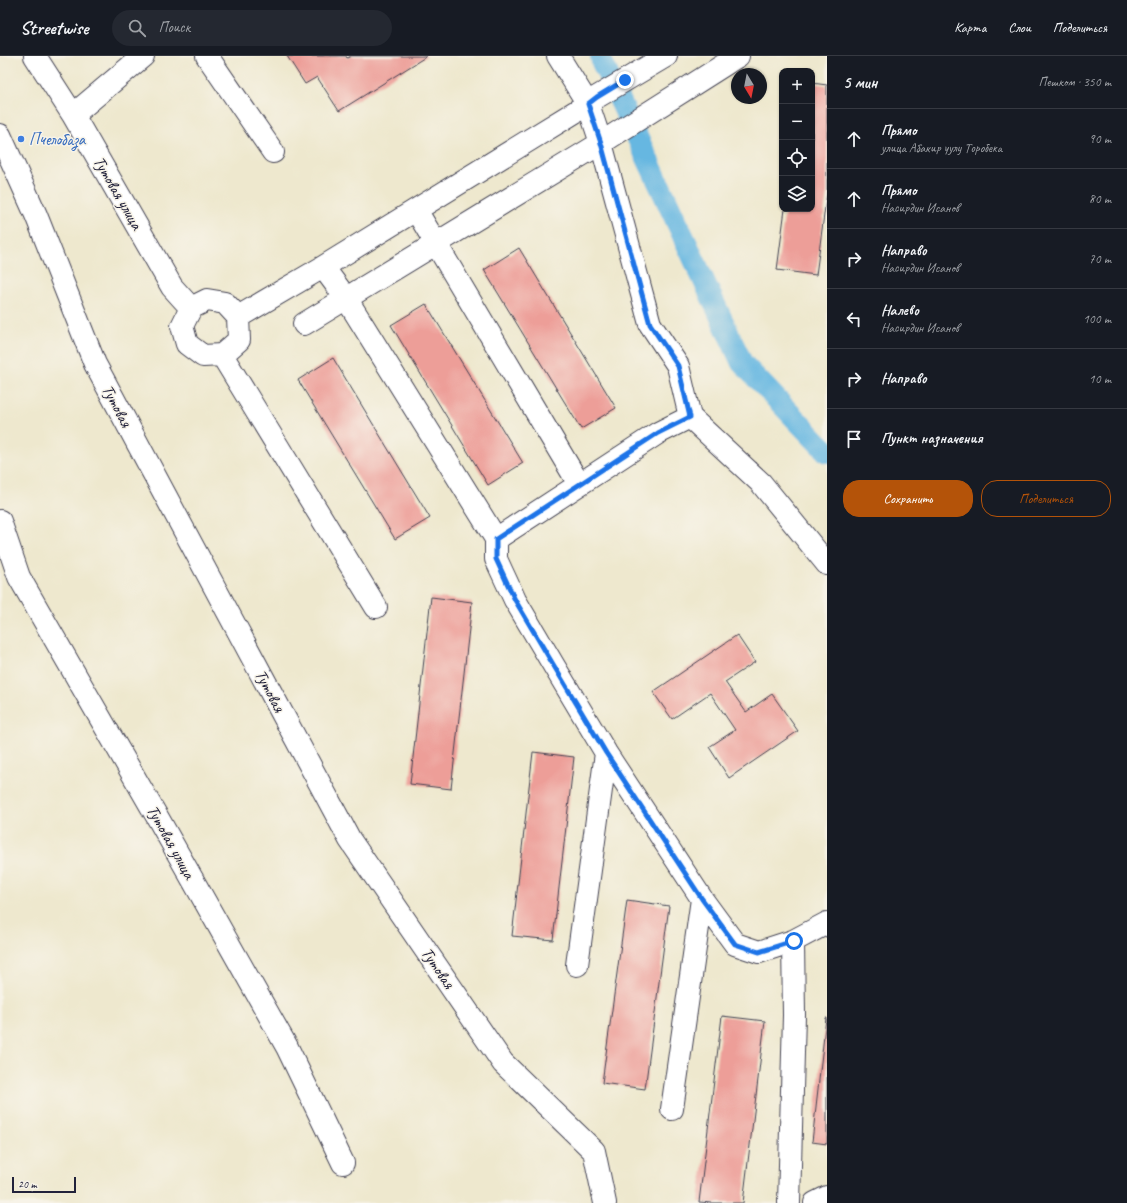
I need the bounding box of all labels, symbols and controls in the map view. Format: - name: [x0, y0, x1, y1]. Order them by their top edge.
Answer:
- search box: [112, 10, 392, 46]
- text: Streetwise: [20, 16, 88, 40]
- icon: search: [126, 17, 148, 39]
- text: Поиск: [158, 18, 190, 37]
- text: Карта: [954, 19, 986, 36]
- text: Слои: [1008, 19, 1031, 36]
- text: Поделиться: [1053, 19, 1107, 36]
- north arrow: [731, 68, 767, 104]
- map controls: [779, 68, 815, 212]
- button: +: [779, 68, 815, 104]
- route end: [616, 71, 634, 89]
- text: 5 мин: [843, 72, 877, 93]
- text: Пешком · 350 m: [1038, 74, 1111, 90]
- button: −: [779, 104, 815, 140]
- text: Прямо: [881, 121, 917, 140]
- icon: ahead: [843, 128, 865, 150]
- place label: Пчелобаза: [29, 129, 87, 151]
- text: 90 m: [1089, 131, 1111, 147]
- marker: Пчелобаза: [16, 134, 26, 144]
- button: locate: [779, 140, 815, 176]
- text: улица Абакир уулу Торобека: [881, 140, 1002, 156]
- street label: Тутовая улица: [89, 153, 148, 235]
- button: layers: [779, 176, 815, 212]
- text: Прямо: [881, 181, 917, 200]
- icon: ahead: [843, 188, 865, 210]
- text: 80 m: [1089, 191, 1111, 207]
- text: Насирдин Исанов: [881, 200, 959, 216]
- text: Направо: [881, 241, 927, 260]
- icon: right: [843, 248, 865, 270]
- text: 70 m: [1089, 251, 1111, 267]
- text: Насирдин Исанов: [881, 260, 959, 276]
- text: Налево: [881, 301, 919, 320]
- icon: left: [843, 308, 865, 330]
- text: 100 m: [1083, 311, 1111, 327]
- text: Насирдин Исанов: [881, 320, 959, 336]
- icon: right: [843, 368, 865, 390]
- text: Направо: [881, 369, 927, 388]
- text: 10 m: [1089, 371, 1111, 387]
- street label: Тутовая: [97, 381, 137, 432]
- icon: arrive: [843, 428, 865, 450]
- text: Пункт назначения: [881, 429, 983, 448]
- button: Сохранить: [843, 480, 973, 517]
- button: Поделиться: [981, 480, 1111, 517]
- street label: Тутовая: [250, 666, 290, 717]
- street label: Тутовая улица: [142, 801, 201, 884]
- route start: [785, 932, 803, 950]
- street label: Тутовая: [417, 943, 460, 993]
- scale bar: [12, 1175, 76, 1194]
- text: 20 m: [18, 1177, 37, 1191]

